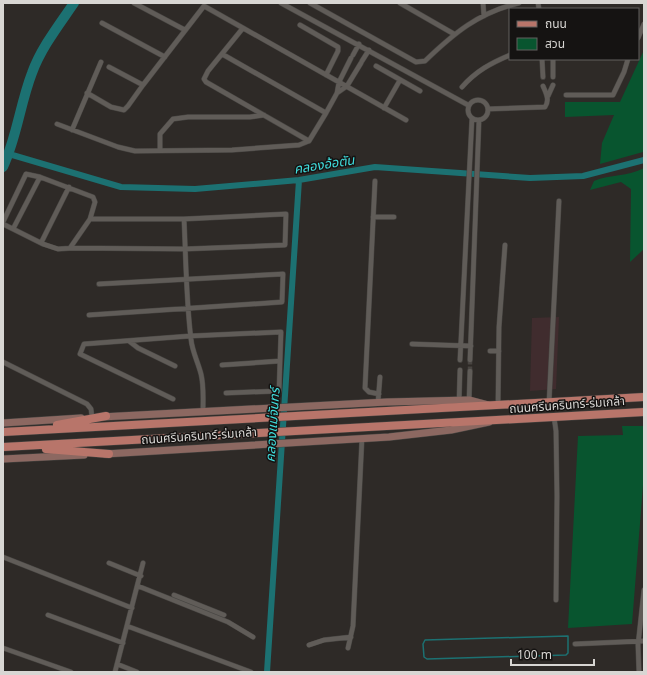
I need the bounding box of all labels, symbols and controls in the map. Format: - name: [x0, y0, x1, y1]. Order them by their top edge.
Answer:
- legend: [509, 8, 639, 60]
- text: ถนน: [545, 15, 567, 33]
- text: สวน: [545, 35, 565, 53]
- water label: คลองอ้อตัน: [292, 150, 357, 180]
- water label: คลองแม่จันทร์: [260, 384, 286, 463]
- street label: ถนนศรีนครินทร์-ร่มเกล้า: [509, 392, 625, 418]
- street label: ถนนศรีนครินทร์-ร่มเกล้า: [141, 423, 257, 449]
- scale bar: [511, 641, 594, 667]
- text: 100 m: [517, 646, 552, 664]

